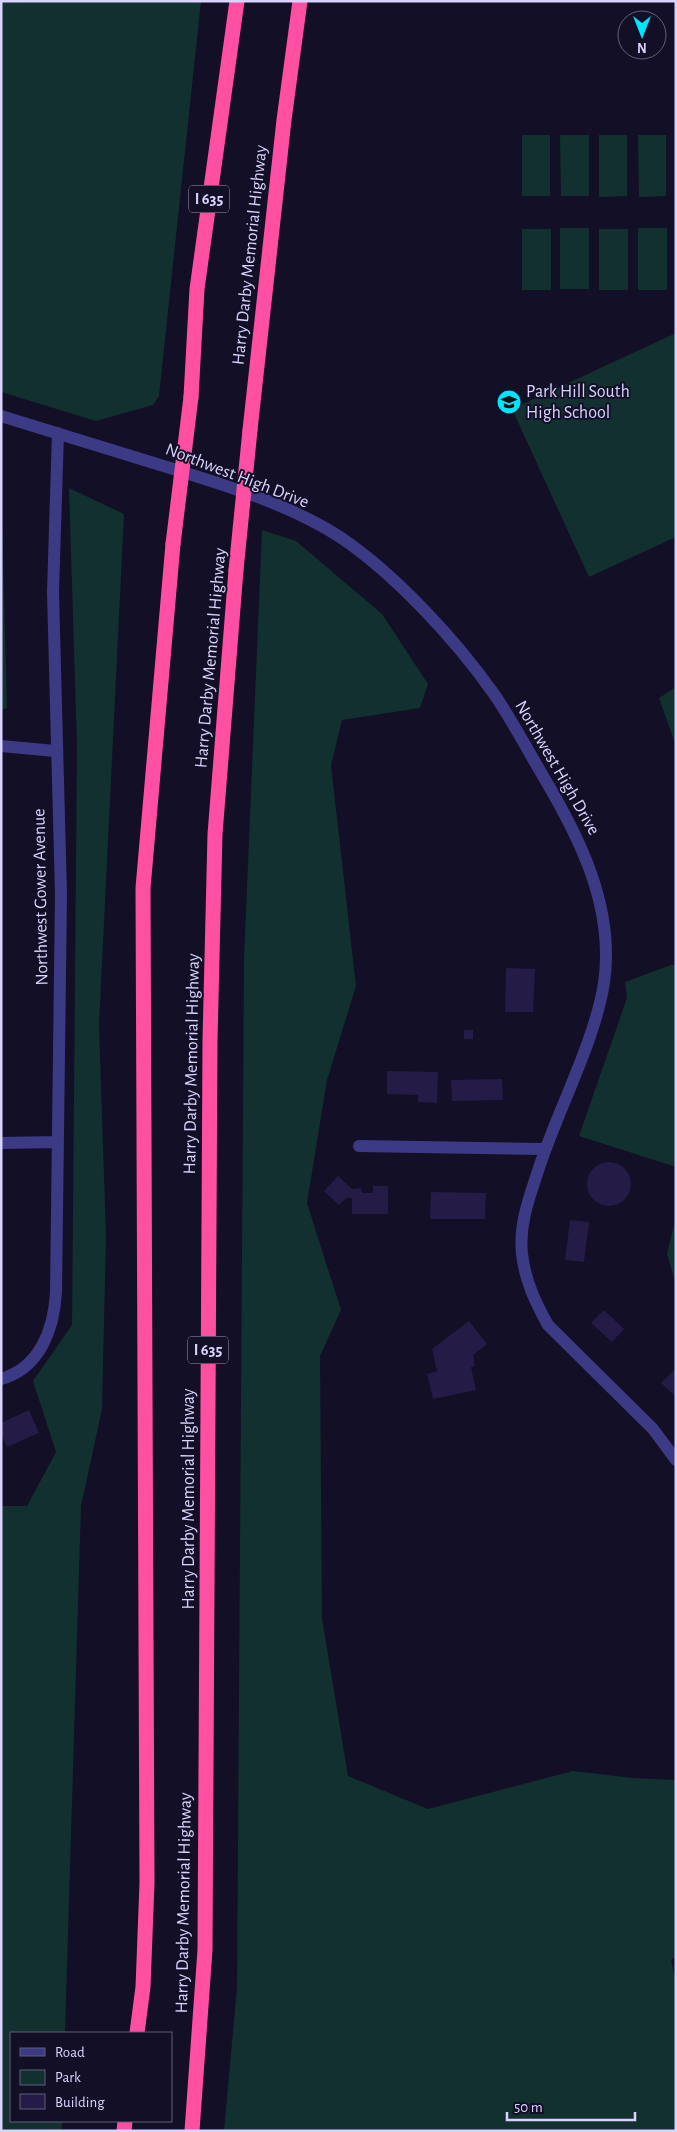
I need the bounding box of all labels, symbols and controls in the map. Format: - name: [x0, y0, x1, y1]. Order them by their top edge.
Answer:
- north arrow: [617, 10, 667, 60]
- text: N: [637, 40, 647, 54]
- street label: Harry Darby Memorial Highway: [229, 144, 271, 366]
- road number: I 635: [189, 185, 229, 212]
- place label: Park Hill South High School: [526, 383, 630, 422]
- school or university icon: Park Hill South High School: [496, 389, 522, 415]
- street label: Northwest High Drive: [163, 440, 311, 512]
- street label: Harry Darby Memorial Highway: [192, 547, 230, 769]
- street label: Northwest High Drive: [511, 698, 603, 838]
- street label: Northwest Gower Avenue: [30, 808, 52, 986]
- street label: Harry Darby Memorial Highway: [181, 953, 203, 1175]
- road number: I 635: [188, 1336, 228, 1364]
- street label: Harry Darby Memorial Highway: [180, 1388, 198, 1610]
- street label: Harry Darby Memorial Highway: [173, 1792, 195, 2014]
- legend: [10, 2032, 172, 2122]
- text: Road: [55, 2045, 85, 2060]
- text: Park: [55, 2070, 81, 2085]
- scale bar: [507, 2090, 634, 2122]
- text: Building: [55, 2095, 105, 2110]
- text: 50 m: [514, 2100, 543, 2115]

